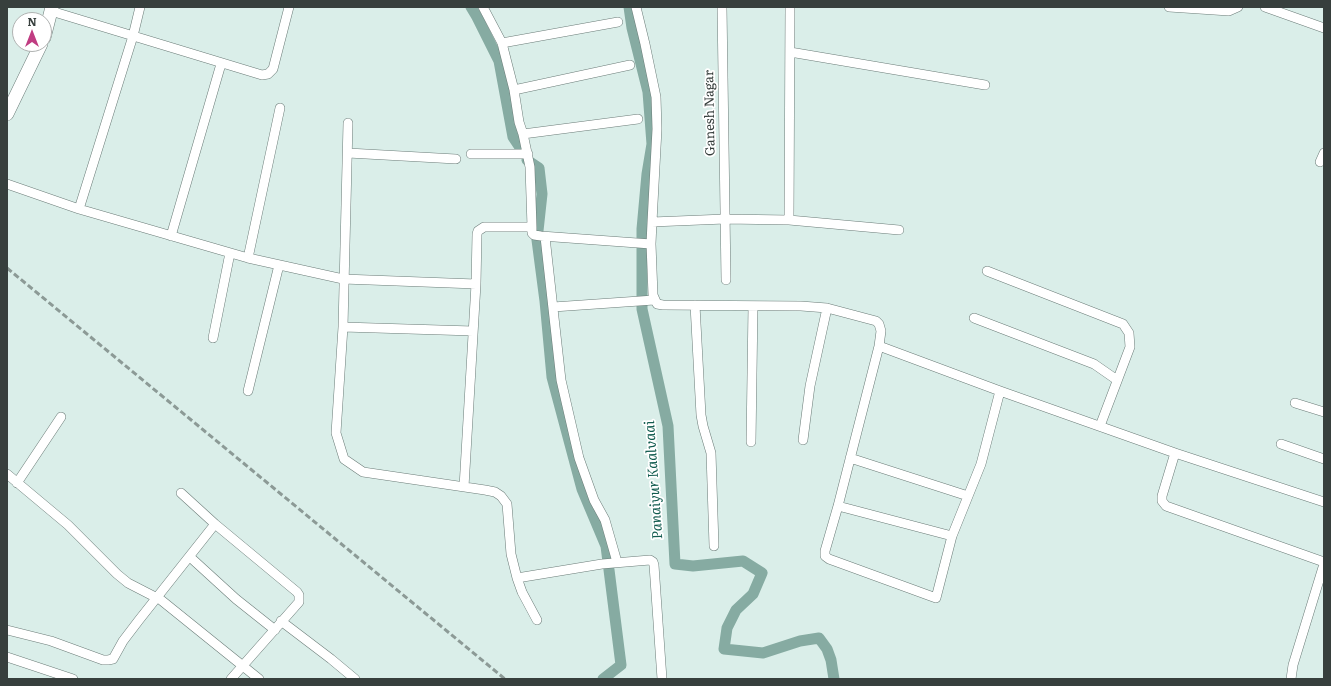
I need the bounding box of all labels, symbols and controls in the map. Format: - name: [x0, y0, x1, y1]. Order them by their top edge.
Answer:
- north arrow: [12, 12, 52, 52]
- text: N: [27, 13, 37, 29]
- street label: Ganesh Nagar: [701, 70, 719, 156]
- water label: Panaiyur Kaalvaai: [641, 420, 667, 540]

